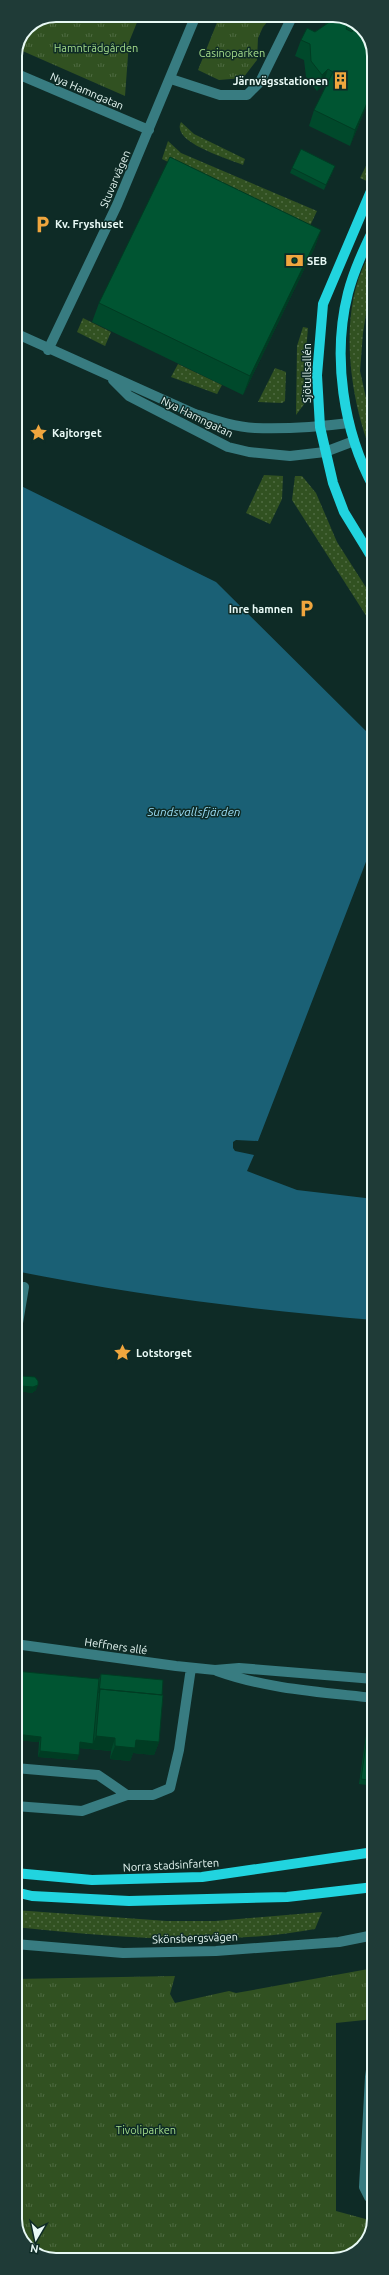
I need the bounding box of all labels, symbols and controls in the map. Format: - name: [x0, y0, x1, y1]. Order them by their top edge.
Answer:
- park label: Hamnträdgården: [54, 42, 138, 54]
- park label: Casinoparken: [199, 47, 265, 59]
- street label: Nya Hamngatan: [48, 70, 126, 112]
- building icon: Järnvägsstationen: [331, 71, 351, 91]
- place label: Järnvägsstationen: [233, 75, 328, 87]
- street label: Stuvarvägen: [97, 148, 133, 210]
- parking icon: Kv. Fryshuset: [32, 214, 52, 234]
- place label: Kv. Fryshuset: [55, 218, 124, 230]
- bank icon: SEB: [284, 251, 304, 271]
- place label: SEB: [307, 255, 327, 267]
- street label: Sjötullsallén: [301, 343, 313, 403]
- street label: Nya Hamngatan: [159, 394, 235, 440]
- place icon: Kajtorget: [29, 423, 49, 443]
- place label: Kajtorget: [52, 427, 102, 439]
- parking icon: Inre hamnen: [296, 599, 316, 619]
- place label: Inre hamnen: [229, 603, 293, 615]
- water label: Sundsvallsfjärden: [147, 805, 240, 818]
- place icon: Lotstorget: [113, 1343, 133, 1363]
- place label: Lotstorget: [136, 1347, 192, 1359]
- street label: Heffners allé: [84, 1636, 148, 1656]
- street label: Norra stadsinfarten: [123, 1856, 219, 1874]
- street label: Skönsbergsvägen: [152, 1931, 238, 1945]
- park label: Tivoliparken: [116, 2124, 176, 2136]
- north arrow: [16, 2219, 56, 2259]
- text: N: [29, 2242, 39, 2255]

